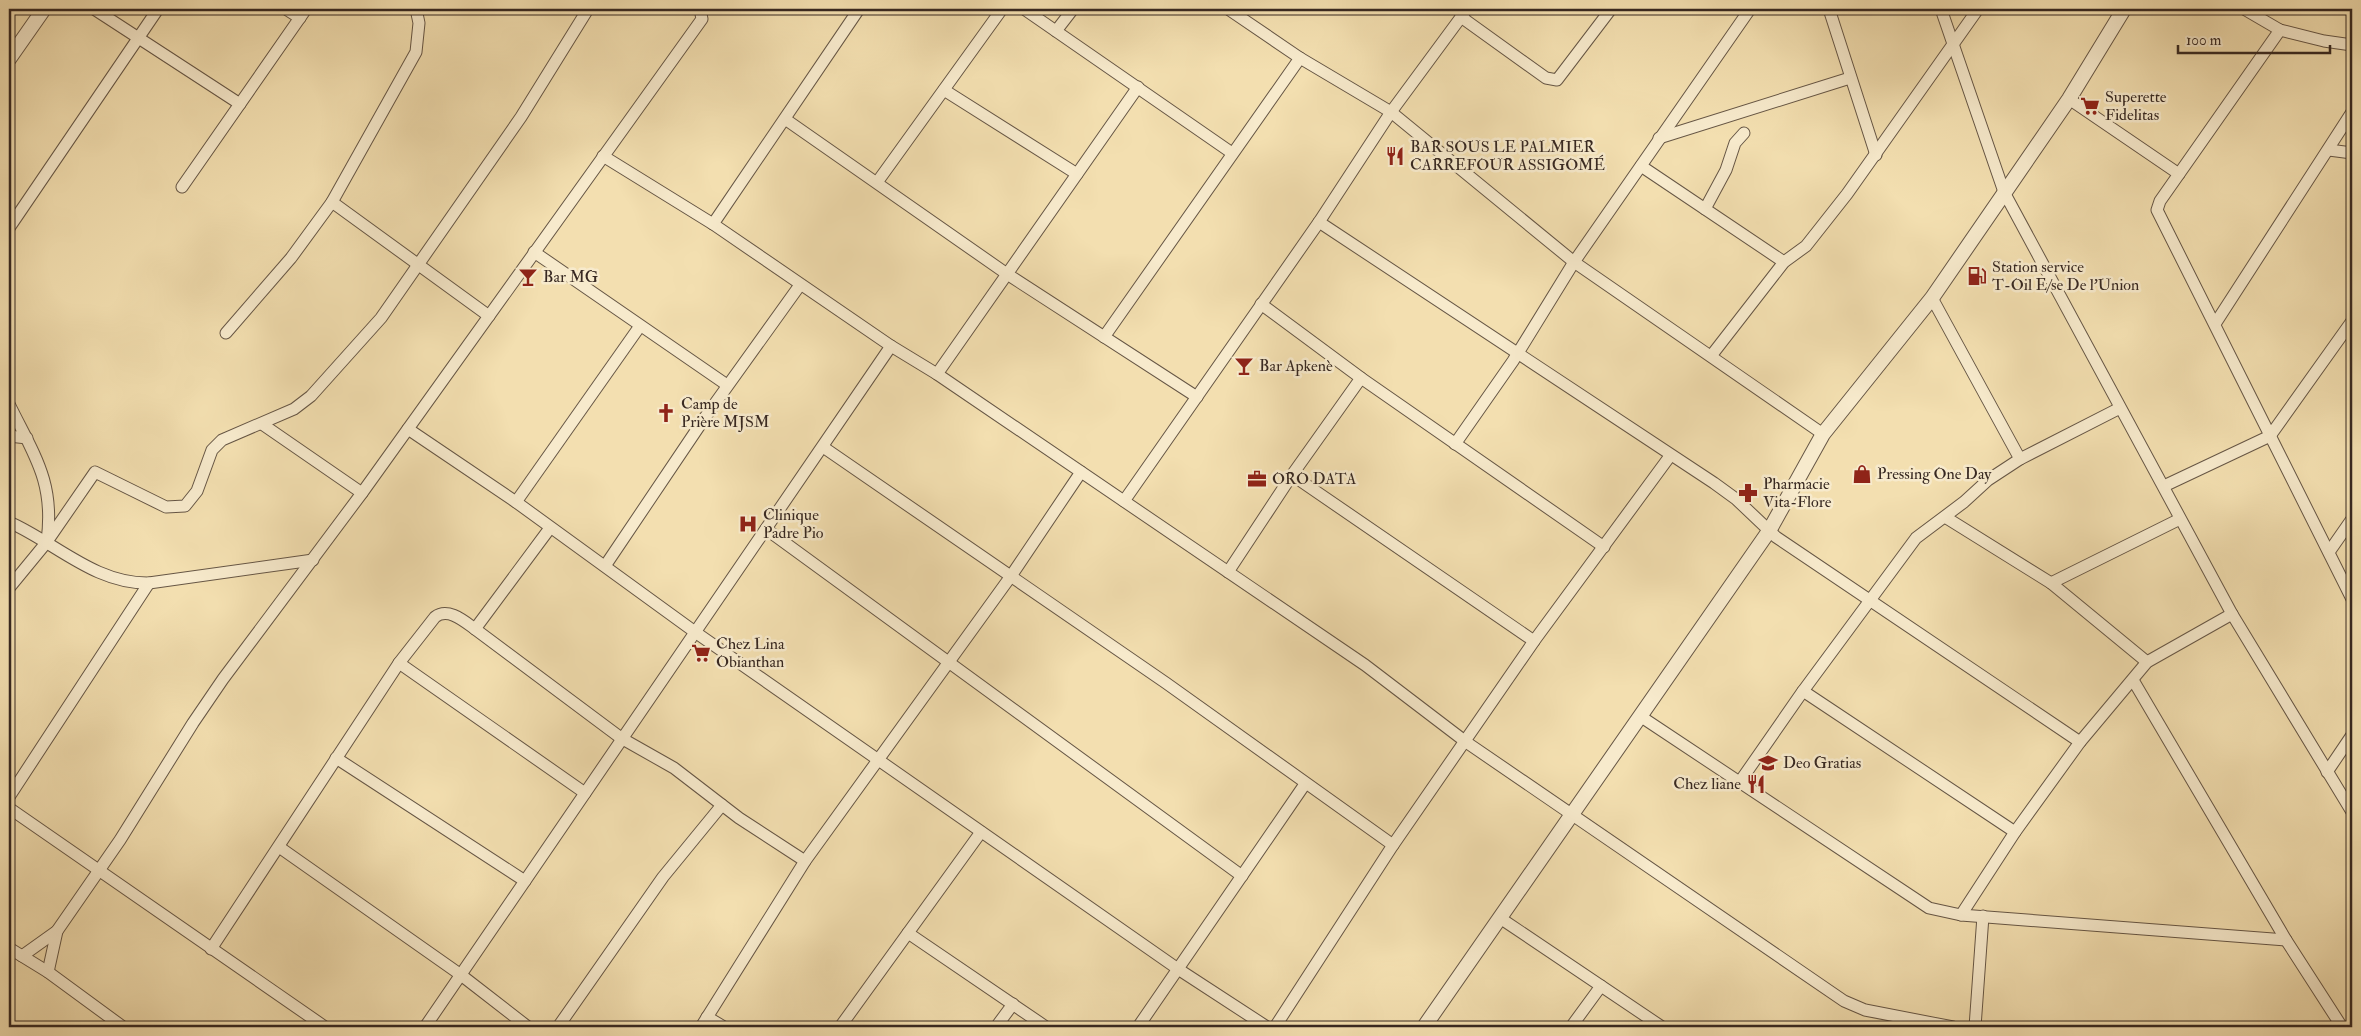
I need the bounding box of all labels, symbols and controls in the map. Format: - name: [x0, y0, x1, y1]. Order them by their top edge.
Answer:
- scale bar: [2178, 22, 2331, 54]
- text: 100 m: [2186, 31, 2222, 50]
- place label: Superette Fidelitas: [2105, 87, 2167, 125]
- supermarket icon: Superette Fidelitas: [2079, 95, 2101, 117]
- place label: BAR SOUS LE PALMIER CARREFOUR ASSIGOMÉ: [1410, 137, 1605, 175]
- restaurant icon: BAR SOUS LE PALMIER CARREFOUR ASSIGOMÉ: [1384, 145, 1406, 167]
- place label: Station service T-Oil E/se De l'Union: [1992, 257, 2139, 295]
- fuel station icon: Station service T-Oil E/se De l'Union: [1966, 265, 1988, 287]
- bar icon: Bar MG: [517, 266, 539, 288]
- place label: Bar MG: [543, 267, 598, 287]
- bar icon: Bar Apkenè: [1233, 355, 1255, 377]
- place label: Bar Apkenè: [1259, 356, 1333, 377]
- place label: Camp de Prière MJSM: [681, 394, 769, 433]
- church icon: Camp de Prière MJSM: [655, 402, 677, 424]
- shop icon: Pressing One Day: [1851, 463, 1873, 485]
- place label: Pressing One Day: [1877, 464, 1992, 484]
- office icon: ORO DATA: [1246, 468, 1268, 490]
- place label: ORO DATA: [1272, 469, 1356, 489]
- place label: Pharmacie Vita-Flore: [1763, 474, 1832, 512]
- pharmacy icon: Pharmacie Vita-Flore: [1737, 482, 1759, 504]
- place label: Clinique Padre Pio: [763, 505, 824, 543]
- hospital icon: Clinique Padre Pio: [737, 513, 759, 535]
- place label: Chez Lina Obianthan: [716, 634, 785, 672]
- supermarket icon: Chez Lina Obianthan: [690, 642, 712, 664]
- school or university icon: Deo Gratias: [1757, 752, 1779, 774]
- place label: Deo Gratias: [1783, 753, 1861, 773]
- restaurant icon: Chez liane: [1745, 773, 1767, 795]
- place label: Chez liane: [1673, 774, 1741, 794]

